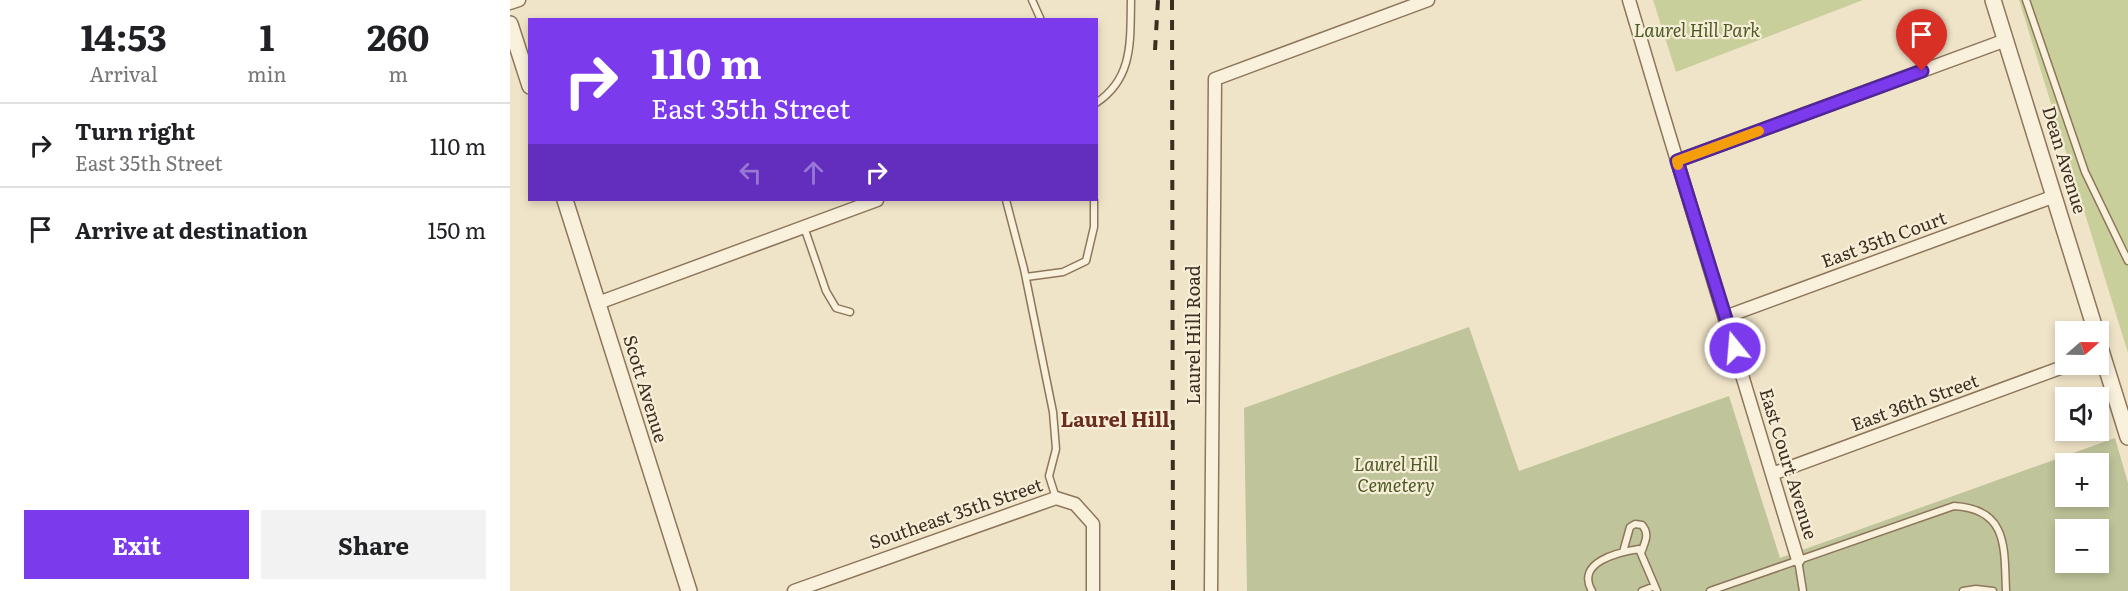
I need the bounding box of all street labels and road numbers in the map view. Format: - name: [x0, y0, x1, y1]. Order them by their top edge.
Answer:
- street label: Dean Avenue: [2036, 102, 2095, 217]
- street label: East 35th Court: [1817, 203, 1951, 274]
- street label: Laurel Hill Road: [1179, 265, 1206, 405]
- street label: Scott Avenue: [617, 331, 676, 446]
- street label: East 36th Street: [1847, 366, 1983, 437]
- street label: East Court Avenue: [1754, 385, 1825, 543]
- street label: Southeast 35th Street: [865, 470, 1047, 555]

